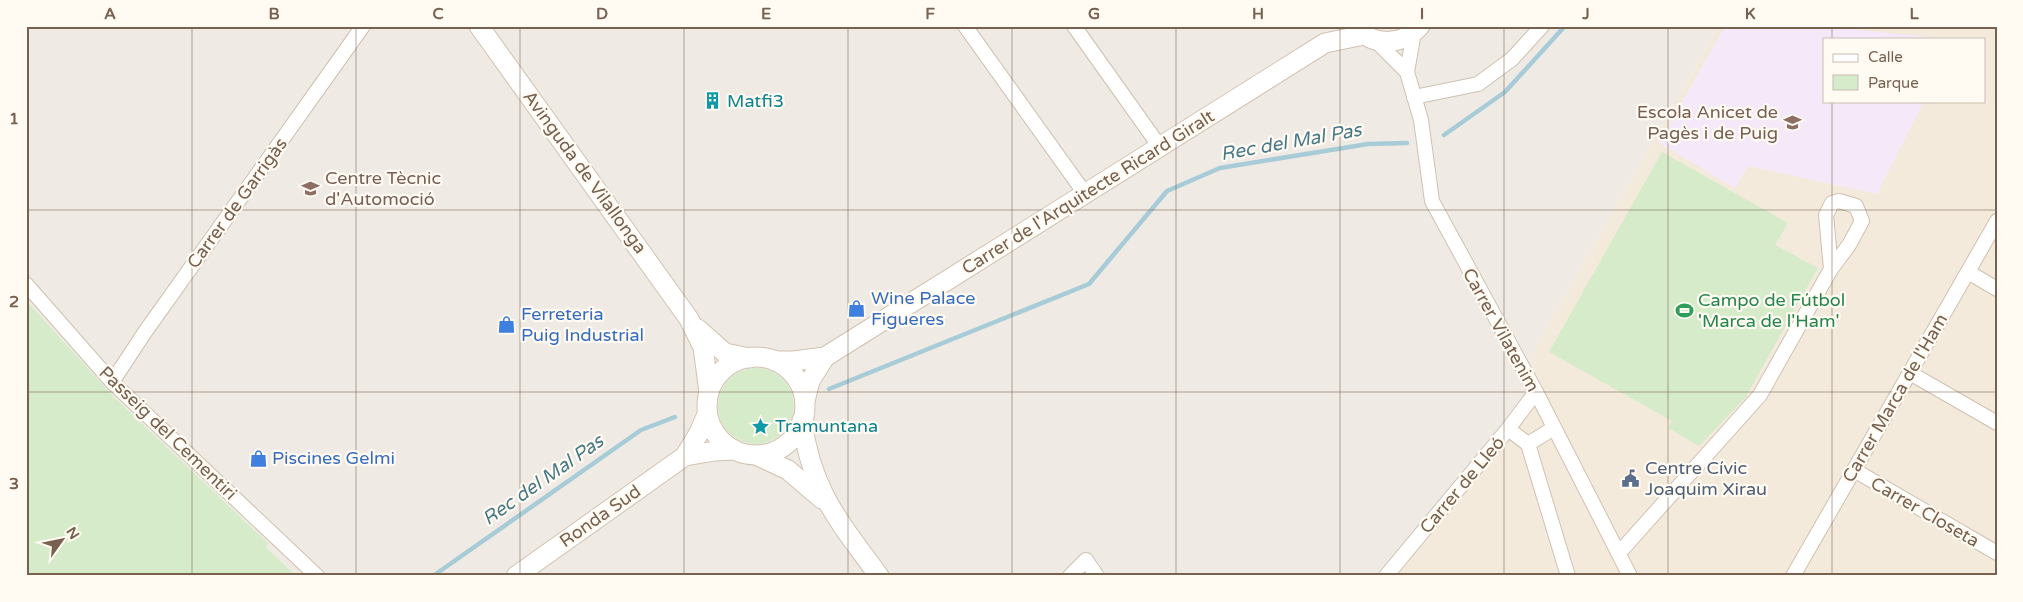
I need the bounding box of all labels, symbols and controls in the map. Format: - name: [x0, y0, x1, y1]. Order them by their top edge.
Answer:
- text: A: [104, 4, 116, 24]
- text: B: [268, 4, 280, 24]
- text: C: [432, 4, 444, 24]
- text: D: [596, 4, 608, 24]
- text: E: [761, 4, 771, 24]
- text: F: [925, 4, 935, 24]
- text: G: [1088, 4, 1100, 24]
- text: H: [1252, 4, 1264, 24]
- text: I: [1420, 4, 1424, 24]
- text: J: [1581, 4, 1590, 24]
- text: K: [1745, 4, 1756, 24]
- text: L: [1909, 4, 1919, 24]
- legend: [1823, 38, 1986, 102]
- text: Calle: [1868, 48, 1903, 66]
- text: Parque: [1868, 74, 1919, 92]
- street label: Avinguda de Vilallonga: [518, 86, 652, 258]
- place label: Matfi3: [727, 90, 784, 112]
- building icon: Matfi3: [703, 91, 723, 111]
- place label: Escola Anicet de Pagès i de Puig: [1637, 101, 1778, 144]
- street label: Carrer de l'Arquitecte Ricard Giralt: [958, 105, 1218, 279]
- text: 1: [9, 109, 19, 129]
- school or university icon: Escola Anicet de Pagès i de Puig: [1782, 112, 1802, 132]
- water label: Rec del Mal Pas: [1219, 118, 1365, 165]
- street label: Carrer de Garrigàs: [182, 133, 292, 273]
- place label: Centre Tècnic d'Automoció: [325, 167, 441, 210]
- school or university icon: Centre Tècnic d'Automoció: [301, 178, 321, 198]
- street label: Carrer Vilatenim: [1458, 264, 1544, 396]
- place label: Wine Palace Figueres: [871, 287, 975, 330]
- place label: Campo de Fútbol 'Marca de l'Ham': [1698, 289, 1845, 332]
- text: 2: [9, 292, 19, 312]
- shop icon: Wine Palace Figueres: [847, 298, 867, 318]
- sports icon: Campo de Fútbol 'Marca de l'Ham': [1674, 300, 1694, 320]
- place label: Ferreteria Puig Industrial: [521, 303, 644, 346]
- street label: Carrer Marca de l'Ham: [1838, 310, 1952, 486]
- shop icon: Ferreteria Puig Industrial: [497, 314, 517, 334]
- street label: Passeig del Cementiri: [95, 362, 241, 504]
- place label: Tramuntana: [775, 415, 878, 437]
- place icon: Tramuntana: [751, 416, 771, 436]
- water label: Rec del Mal Pas: [478, 429, 609, 530]
- street label: Carrer de Lleó: [1415, 432, 1509, 538]
- place label: Piscines Gelmi: [272, 447, 395, 469]
- shop icon: Piscines Gelmi: [248, 448, 268, 468]
- place label: Centre Cívic Joaquim Xirau: [1645, 457, 1767, 500]
- public building icon: Centre Cívic Joaquim Xirau: [1621, 468, 1641, 488]
- street label: Carrer Closeta: [1867, 472, 1983, 552]
- text: 3: [9, 474, 19, 494]
- street label: Ronda Sud: [555, 480, 645, 552]
- north arrow: [38, 514, 88, 564]
- text: N: [62, 524, 83, 543]

